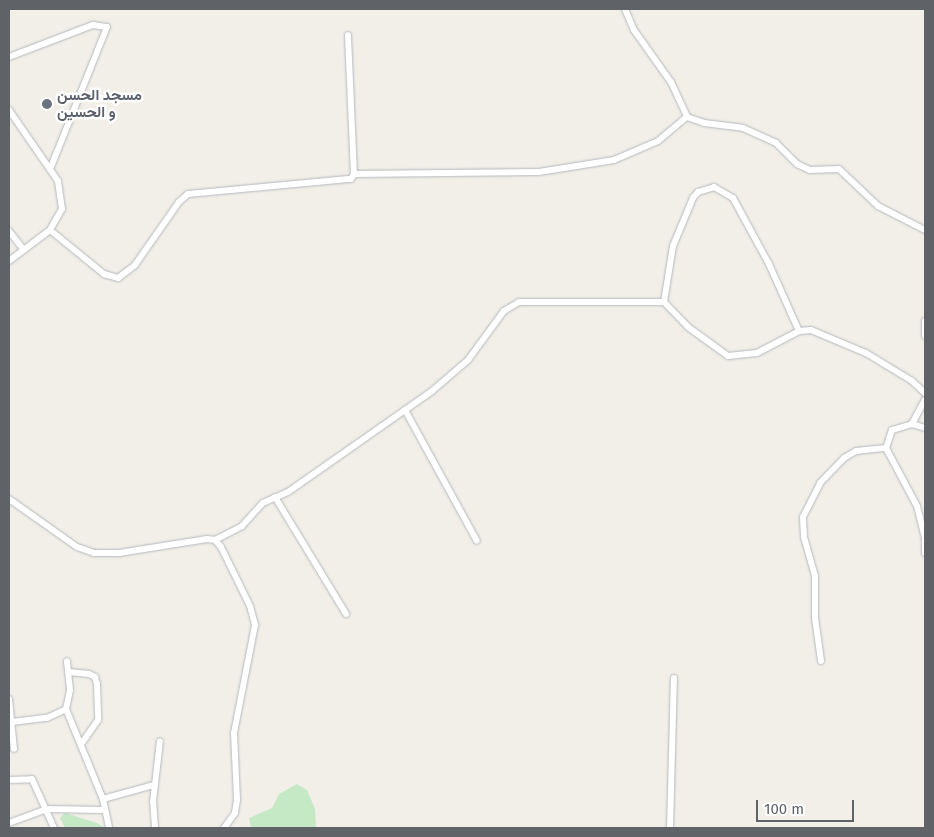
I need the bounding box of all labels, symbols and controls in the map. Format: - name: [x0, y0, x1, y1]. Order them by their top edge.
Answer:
- place label: مسجد الحسن و الحسين: [57, 86, 142, 121]
- marker: مسجد الحسن و الحسين: [41, 98, 53, 110]
- scale bar: [759, 790, 856, 822]
- text: 100 m: [764, 800, 804, 818]

